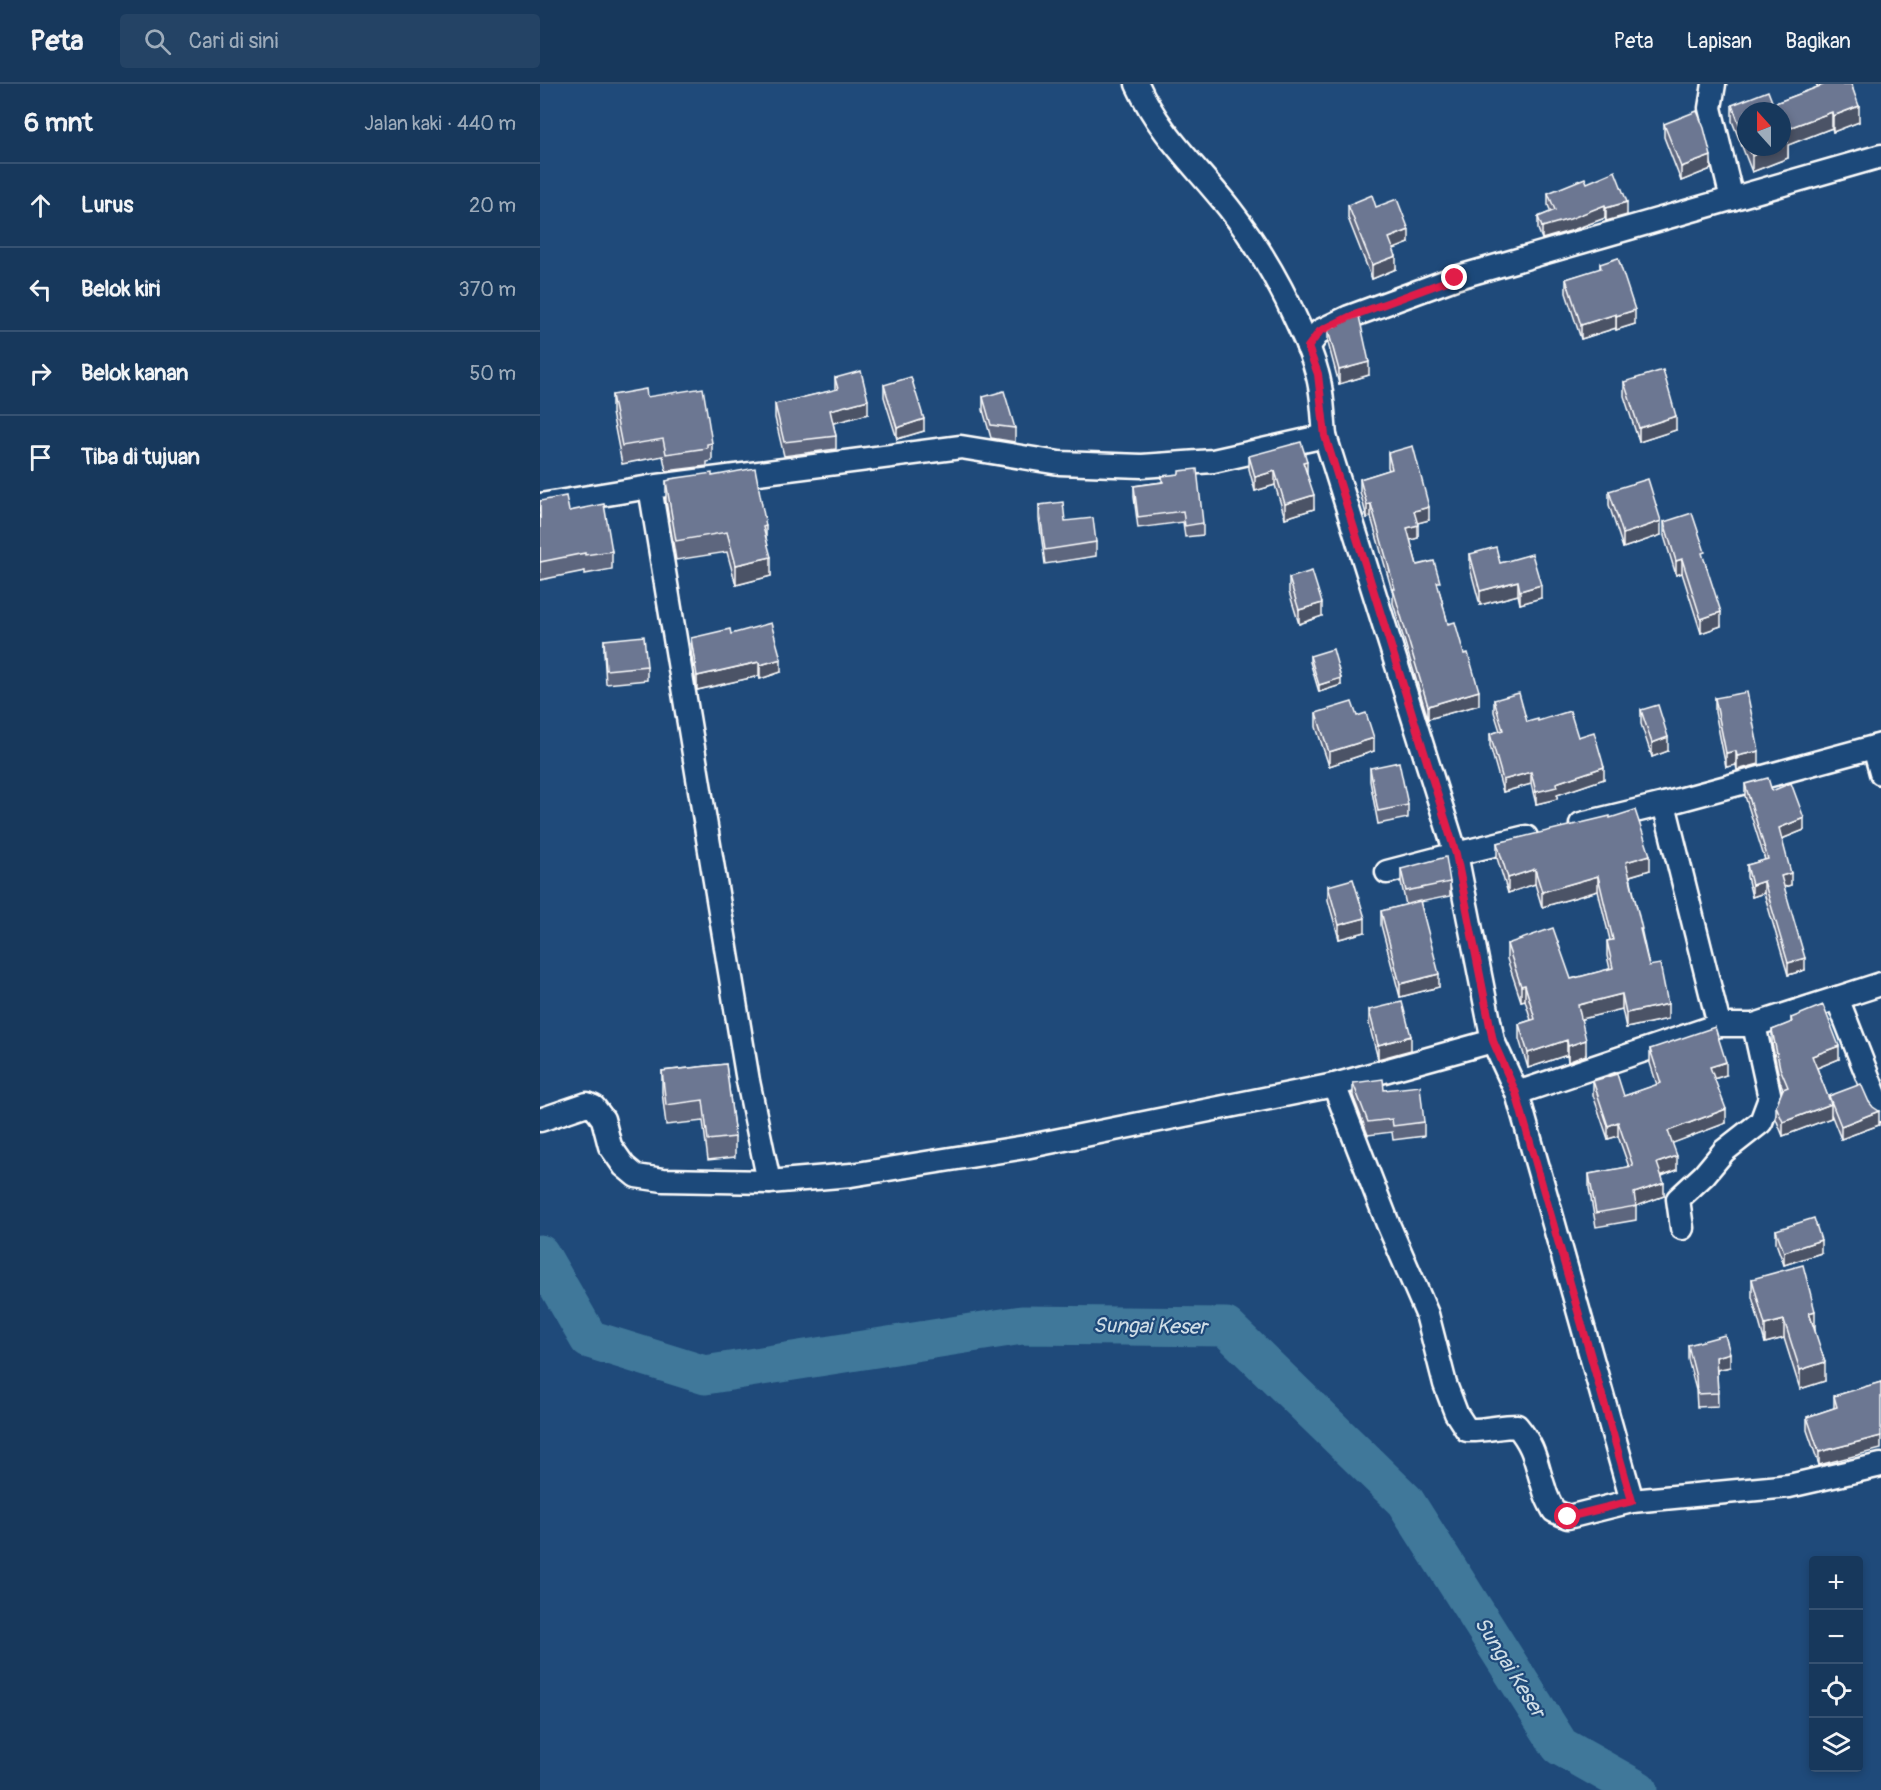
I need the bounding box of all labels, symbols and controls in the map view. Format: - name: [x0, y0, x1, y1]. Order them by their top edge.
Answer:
- search box: [120, 14, 540, 68]
- text: Peta: [30, 24, 84, 59]
- icon: search: [141, 25, 174, 58]
- text: Cari di sini: [189, 27, 278, 55]
- text: Peta: [1613, 28, 1654, 55]
- text: Lapisan: [1687, 28, 1752, 55]
- text: Bagikan: [1785, 28, 1851, 55]
- north arrow: [1737, 102, 1791, 156]
- text: 6 mnt: [24, 107, 93, 139]
- text: Jalan kaki · 440 m: [364, 111, 516, 136]
- icon: ahead: [24, 189, 57, 222]
- text: Lurus: [81, 191, 133, 219]
- text: 20 m: [469, 193, 516, 218]
- route end: [1441, 264, 1467, 290]
- icon: left: [24, 273, 57, 306]
- text: Belok kiri: [81, 275, 160, 303]
- text: 370 m: [459, 277, 516, 302]
- icon: right: [24, 357, 57, 390]
- text: Belok kanan: [81, 359, 189, 387]
- text: 50 m: [469, 361, 516, 386]
- icon: arrive: [24, 441, 57, 474]
- text: Tiba di tujuan: [81, 443, 200, 471]
- water label: Sungai Keser: [1093, 1312, 1209, 1341]
- route start: [1554, 1503, 1580, 1529]
- map controls: [1809, 1556, 1863, 1772]
- button: +: [1809, 1556, 1863, 1610]
- button: −: [1809, 1610, 1863, 1664]
- water label: Sungai Keser: [1468, 1612, 1552, 1725]
- button: locate: [1809, 1664, 1863, 1718]
- button: layers: [1809, 1718, 1863, 1772]

